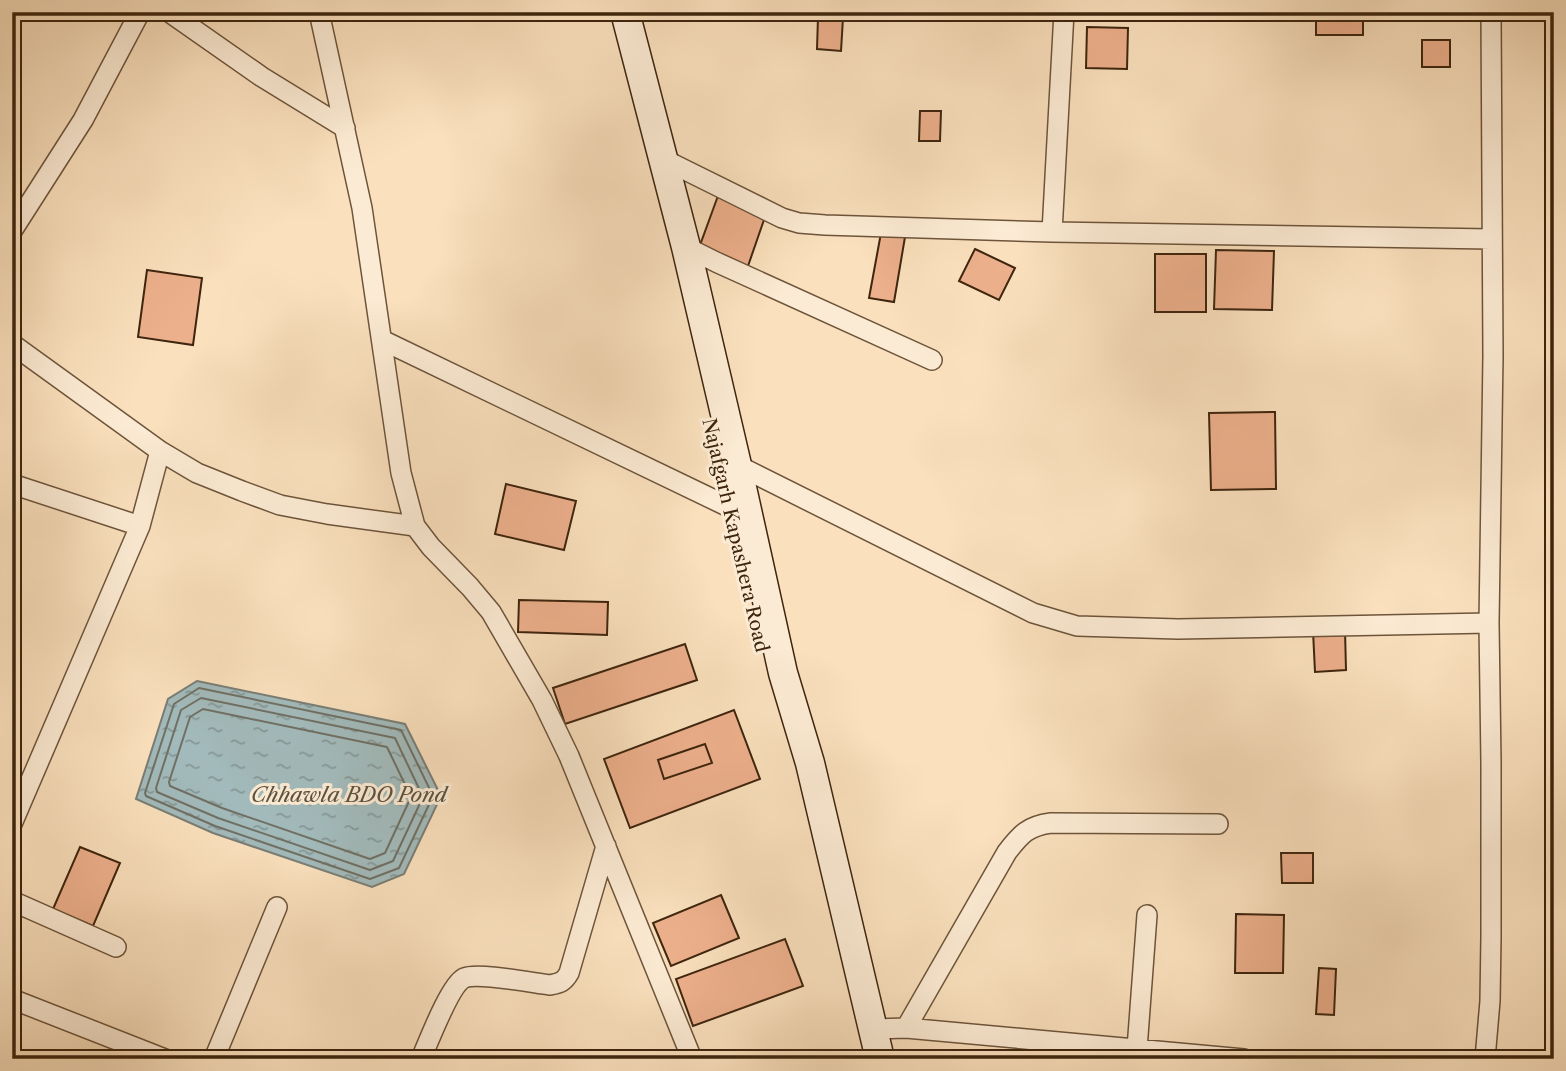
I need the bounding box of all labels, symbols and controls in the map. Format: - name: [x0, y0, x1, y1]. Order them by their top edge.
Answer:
- street label: Najafgarh Kapashera Road: [697, 416, 774, 655]
- water label: Chhawla BDO Pond: [251, 782, 450, 807]

